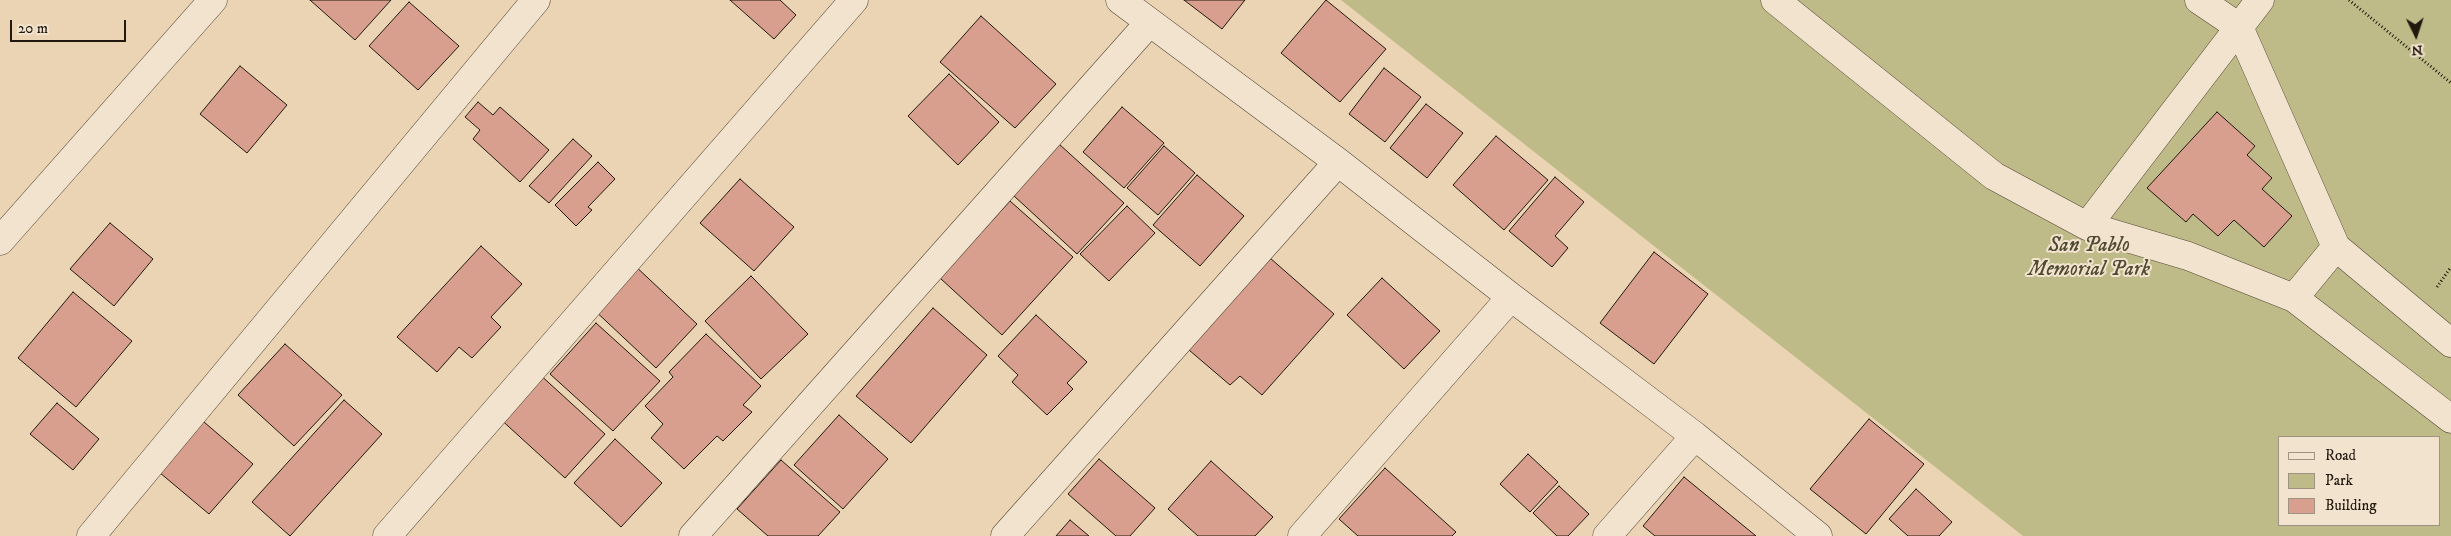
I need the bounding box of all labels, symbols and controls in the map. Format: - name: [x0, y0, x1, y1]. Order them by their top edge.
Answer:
- scale bar: [12, 10, 129, 42]
- north arrow: [2391, 10, 2441, 60]
- text: 20 m: [18, 19, 48, 38]
- text: N: [2411, 41, 2423, 59]
- park label: San Pablo Memorial Park: [2028, 234, 2150, 284]
- legend: [2278, 436, 2441, 526]
- text: Road: [2325, 446, 2356, 465]
- text: Park: [2325, 471, 2353, 490]
- text: Building: [2325, 496, 2377, 515]

